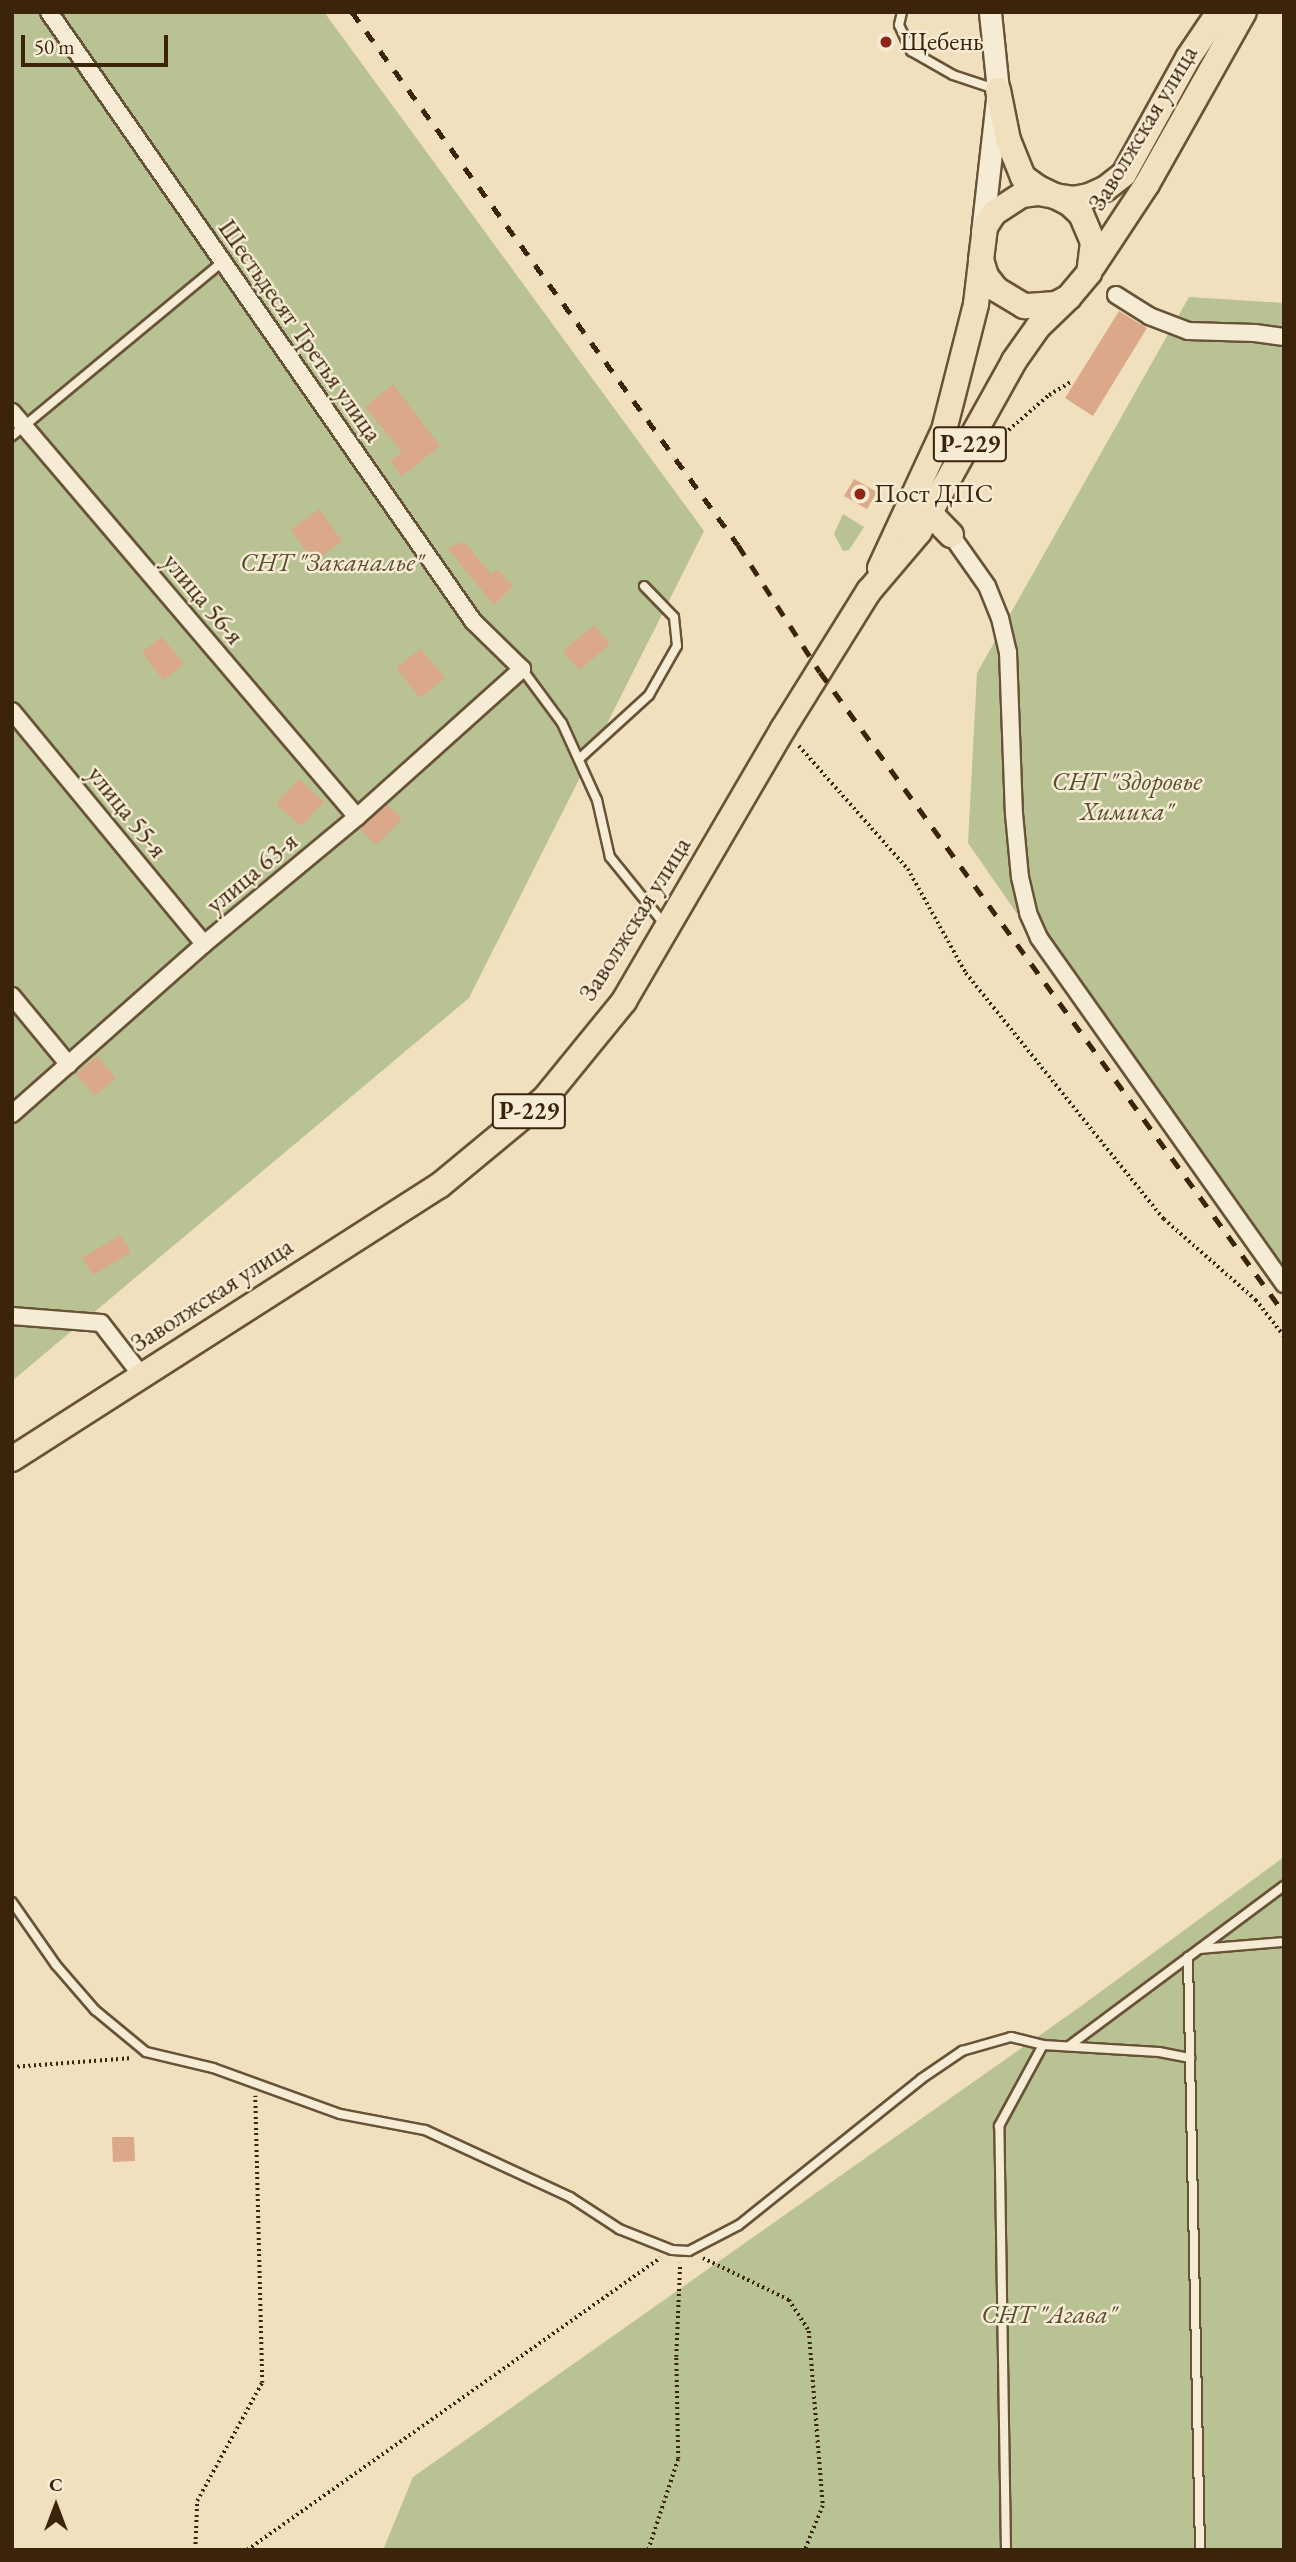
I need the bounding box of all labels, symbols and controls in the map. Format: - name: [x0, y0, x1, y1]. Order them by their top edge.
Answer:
- scale bar: [24, 21, 172, 65]
- place label: Щебень: [900, 26, 984, 58]
- text: 50 m: [34, 33, 75, 60]
- marker: Щебень: [878, 34, 894, 50]
- street label: Заволжская улица: [1081, 40, 1205, 216]
- street label: Шестьдесят Третья улица: [211, 214, 389, 448]
- road number: Р-229: [932, 424, 1009, 464]
- place label: Пост ДПС: [874, 478, 993, 510]
- marker: Пост ДПС: [852, 486, 868, 502]
- street label: улица 56-я: [156, 547, 250, 651]
- park label: СНТ "Заканалье": [240, 547, 424, 579]
- street label: улица 55-я: [80, 760, 174, 864]
- park label: СНТ "Здоровье Химика": [1052, 766, 1202, 828]
- street label: улица 63-я: [200, 826, 304, 920]
- street label: Заволжская улица: [572, 831, 698, 1007]
- road number: Р-229: [490, 1091, 568, 1132]
- street label: Заволжская улица: [125, 1231, 299, 1359]
- park label: СНТ "Агава": [981, 2299, 1117, 2331]
- north arrow: [21, 2471, 91, 2541]
- text: С: [49, 2472, 63, 2497]

